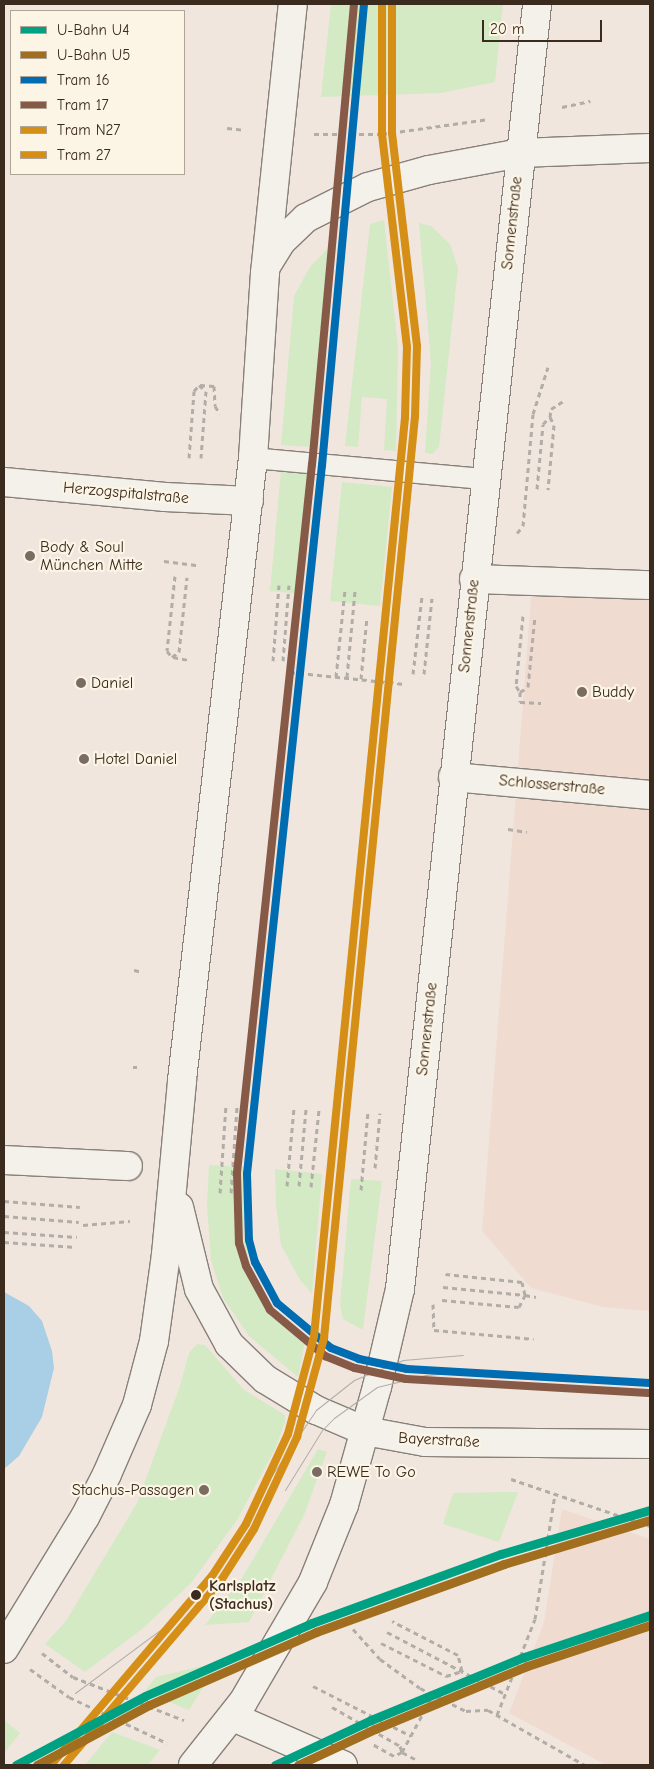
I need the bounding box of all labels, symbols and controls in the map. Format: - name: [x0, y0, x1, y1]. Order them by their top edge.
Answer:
- legend: [10, 10, 185, 175]
- scale bar: [484, 10, 604, 42]
- text: 20 m: [490, 20, 524, 38]
- text: U-Bahn U4: [57, 21, 129, 39]
- text: U-Bahn U5: [57, 46, 130, 64]
- text: Tram 16: [57, 71, 110, 89]
- text: Tram 17: [57, 96, 109, 114]
- text: Tram N27: [57, 121, 120, 139]
- text: Tram 27: [57, 146, 111, 164]
- street label: Sonnenstraße: [498, 175, 526, 271]
- street label: Herzogspitalstraße: [62, 478, 190, 508]
- place label: Body & Soul München Mitte: [40, 537, 143, 575]
- marker: Body & Soul München Mitte: [24, 550, 36, 562]
- street label: Sonnenstraße: [455, 578, 483, 674]
- place label: Daniel: [91, 673, 133, 693]
- marker: Daniel: [75, 677, 87, 689]
- place label: Buddy: [592, 682, 634, 702]
- marker: Buddy: [576, 686, 588, 698]
- place label: Hotel Daniel: [94, 749, 177, 769]
- marker: Hotel Daniel: [78, 753, 90, 765]
- street label: Schlosserstraße: [498, 771, 606, 799]
- street label: Sonnenstraße: [413, 981, 441, 1077]
- street label: Bayerstraße: [398, 1428, 480, 1452]
- place label: REWE To Go: [327, 1462, 416, 1482]
- marker: REWE To Go: [311, 1466, 323, 1478]
- place label: Stachus-Passagen: [72, 1480, 194, 1500]
- marker: Stachus-Passagen: [198, 1484, 210, 1496]
- place label: Karlsplatz (Stachus): [209, 1576, 276, 1614]
- marker: Karlsplatz (Stachus): [187, 1586, 205, 1604]

